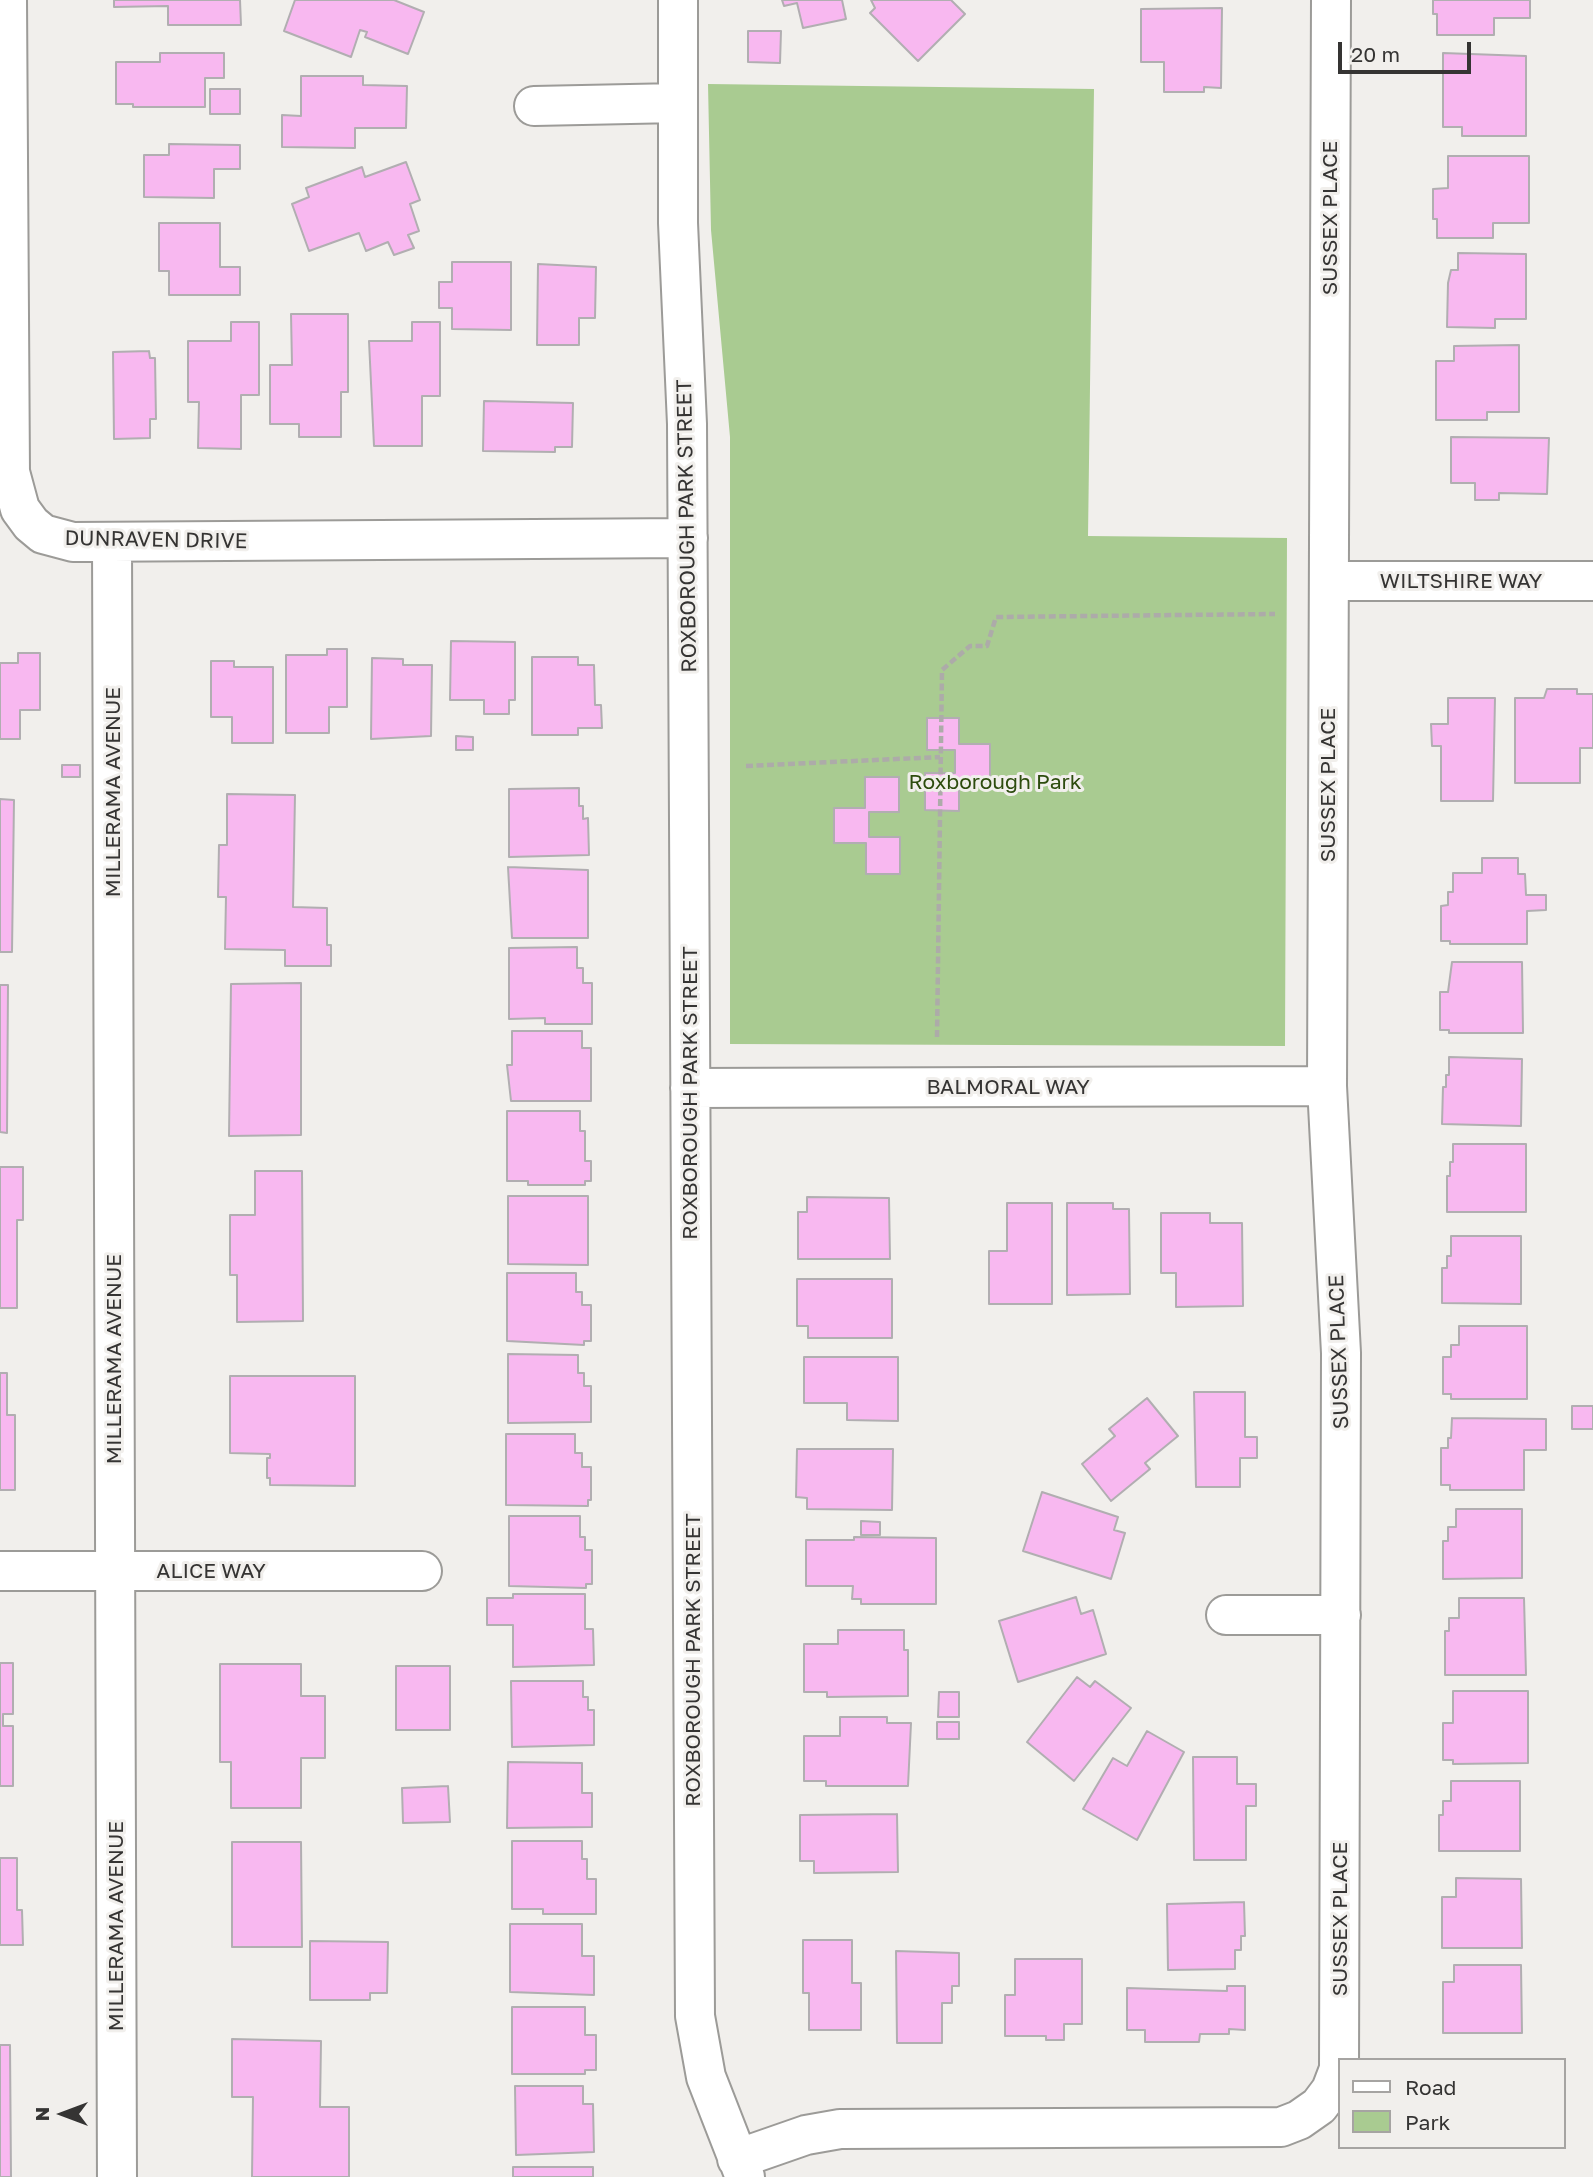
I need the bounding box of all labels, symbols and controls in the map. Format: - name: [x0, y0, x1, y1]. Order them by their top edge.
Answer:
- scale bar: [1341, 28, 1474, 72]
- text: 20 m: [1351, 41, 1400, 67]
- street label: SUSSEX PLACE: [1317, 141, 1343, 295]
- street label: ROXBOROUGH PARK STREET: [672, 379, 702, 673]
- street label: DUNRAVEN DRIVE: [64, 526, 248, 554]
- street label: WILTSHIRE WAY: [1380, 568, 1542, 594]
- street label: MILLERAMA AVENUE: [100, 687, 126, 897]
- street label: SUSSEX PLACE: [1315, 708, 1341, 862]
- park label: Roxborough Park: [908, 769, 1082, 795]
- street label: ROXBOROUGH PARK STREET: [677, 946, 703, 1240]
- street label: BALMORAL WAY: [926, 1074, 1090, 1100]
- street label: MILLERAMA AVENUE: [101, 1254, 127, 1464]
- street label: SUSSEX PLACE: [1324, 1274, 1354, 1430]
- street label: ROXBOROUGH PARK STREET: [680, 1513, 706, 1807]
- street label: ALICE WAY: [156, 1558, 266, 1584]
- street label: MILLERAMA AVENUE: [103, 1821, 129, 2031]
- street label: SUSSEX PLACE: [1327, 1842, 1353, 1996]
- legend: [1338, 2058, 1565, 2149]
- text: Road: [1405, 2074, 1456, 2100]
- north arrow: [28, 2079, 98, 2149]
- text: N: [30, 2107, 53, 2121]
- text: Park: [1405, 2109, 1450, 2135]

